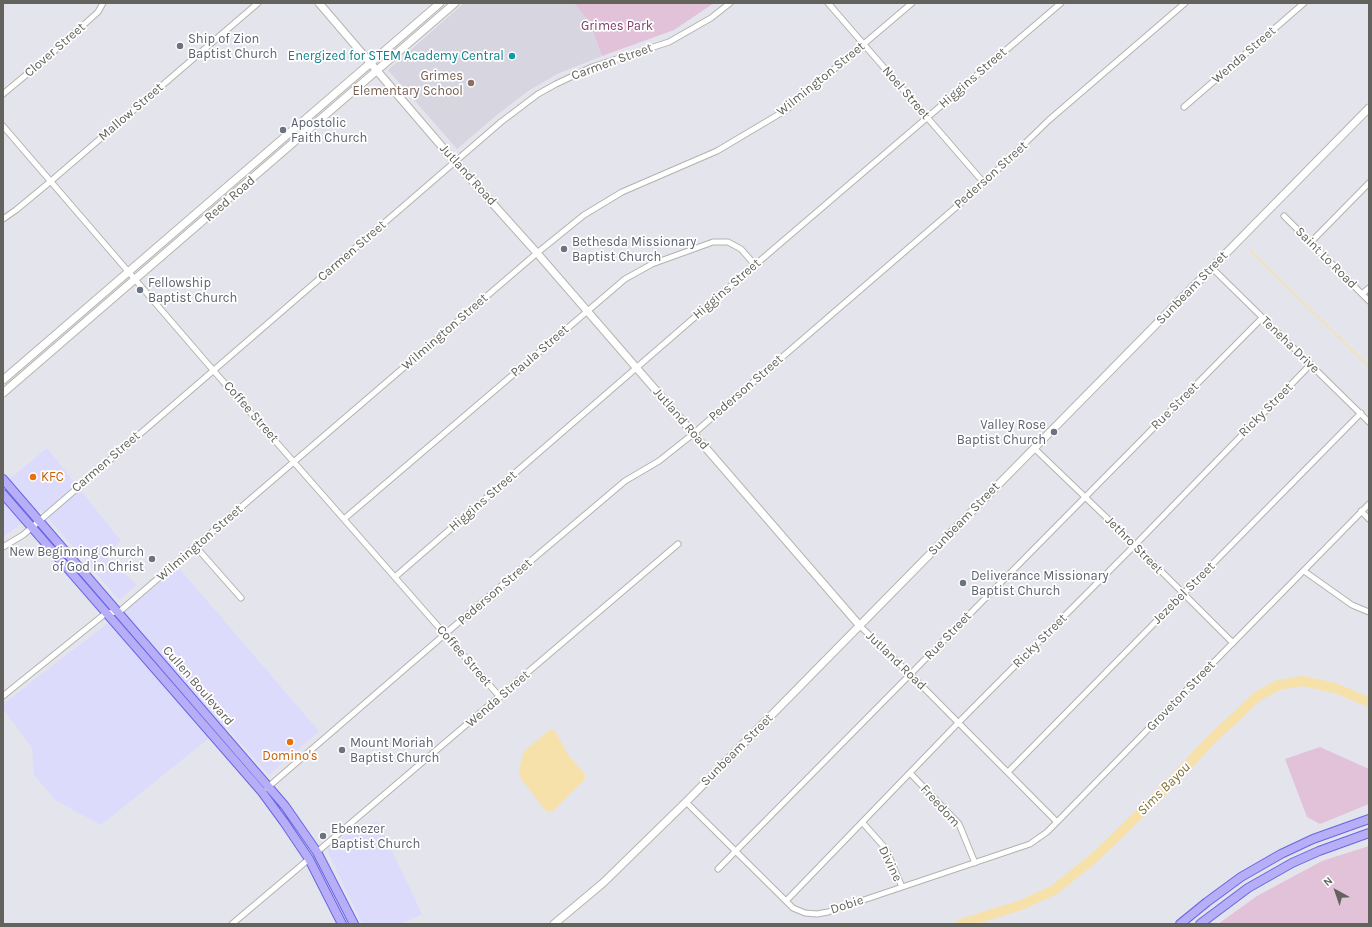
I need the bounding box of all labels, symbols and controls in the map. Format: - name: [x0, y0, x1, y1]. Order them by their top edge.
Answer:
- park label: Grimes Park: [581, 18, 653, 34]
- street label: Clover Street: [21, 19, 89, 81]
- street label: Wenda Street: [1209, 23, 1279, 87]
- place label: Ship of Zion Baptist Church: [188, 31, 277, 62]
- street label: Wilmington Street: [774, 39, 868, 119]
- street label: Carmen Street: [569, 40, 655, 84]
- marker: Ship of Zion Baptist Church: [175, 41, 185, 51]
- street label: Higgins Street: [936, 44, 1010, 112]
- place label: Energized for STEM Academy Central: [288, 48, 504, 64]
- marker: Energized for STEM Academy Central: [507, 51, 517, 61]
- street label: Noel Street: [879, 63, 933, 123]
- place label: Grimes Elementary School: [353, 68, 463, 99]
- marker: Grimes Elementary School: [466, 78, 476, 88]
- street label: Mallow Street: [95, 80, 167, 144]
- place label: Apostolic Faith Church: [291, 115, 367, 146]
- marker: Apostolic Faith Church: [278, 125, 288, 135]
- street label: Pederson Street: [951, 138, 1031, 212]
- street label: Jutland Road: [436, 141, 500, 209]
- street label: Reed Road: [201, 173, 259, 225]
- street label: Carmen Street: [315, 217, 389, 285]
- street label: Saint Lo Road: [1292, 224, 1360, 292]
- place label: Bethesda Missionary Baptist Church: [572, 234, 696, 265]
- marker: Bethesda Missionary Baptist Church: [559, 244, 569, 254]
- street label: Sunbeam Street: [1153, 248, 1231, 328]
- street label: Higgins Street: [690, 255, 764, 323]
- place label: Fellowship Baptist Church: [148, 275, 237, 306]
- marker: Fellowship Baptist Church: [135, 285, 145, 295]
- street label: Wilmington Street: [399, 290, 491, 374]
- street label: Teneha Drive: [1258, 313, 1322, 377]
- street label: Paula Street: [508, 322, 572, 380]
- street label: Pederson Street: [706, 351, 786, 425]
- street label: Coffee Street: [220, 378, 282, 446]
- street label: Rue Street: [1148, 379, 1202, 433]
- street label: Ricky Street: [1236, 380, 1296, 440]
- street label: Jutland Road: [650, 385, 712, 453]
- place label: Valley Rose Baptist Church: [957, 417, 1046, 448]
- marker: Valley Rose Baptist Church: [1049, 427, 1059, 437]
- street label: Carmen Street: [69, 428, 143, 496]
- street label: Higgins Street: [446, 467, 520, 535]
- place label: KFC: [41, 469, 64, 485]
- marker: KFC: [28, 472, 38, 482]
- street label: Sunbeam Street: [925, 479, 1003, 559]
- street label: Wilmington Street: [154, 501, 246, 585]
- street label: Jethro Street: [1102, 513, 1166, 577]
- place label: New Beginning Church of God in Christ: [9, 544, 144, 575]
- marker: New Beginning Church of God in Christ: [147, 554, 157, 564]
- street label: Pederson Street: [455, 555, 535, 629]
- street label: Jezebel Street: [1150, 559, 1218, 627]
- place label: Deliverance Missionary Baptist Church: [971, 568, 1108, 599]
- marker: Deliverance Missionary Baptist Church: [958, 578, 968, 588]
- street label: Rue Street: [921, 609, 975, 663]
- street label: Ricky Street: [1010, 611, 1070, 671]
- street label: Coffee Street: [433, 622, 495, 690]
- street label: Jutland Road: [863, 629, 929, 693]
- street label: Cullen Boulevard: [159, 643, 237, 729]
- street label: Groveton Street: [1143, 657, 1219, 735]
- street label: Wenda Street: [463, 667, 533, 731]
- street label: Sunbeam Street: [698, 711, 776, 789]
- place label: Mount Moriah Baptist Church: [350, 735, 439, 766]
- marker: Domino's: [285, 737, 295, 747]
- marker: Mount Moriah Baptist Church: [337, 745, 347, 755]
- place label: Domino's: [262, 748, 318, 764]
- water label: Sims Bayou: [1134, 759, 1194, 819]
- street label: Freedom: [917, 782, 963, 830]
- place label: Ebenezer Baptist Church: [331, 821, 420, 852]
- marker: Ebenezer Baptist Church: [318, 831, 328, 841]
- street label: Divine: [875, 844, 905, 884]
- north arrow: [1316, 871, 1356, 911]
- text: N: [1321, 874, 1335, 889]
- street label: Dobie: [828, 892, 866, 918]

